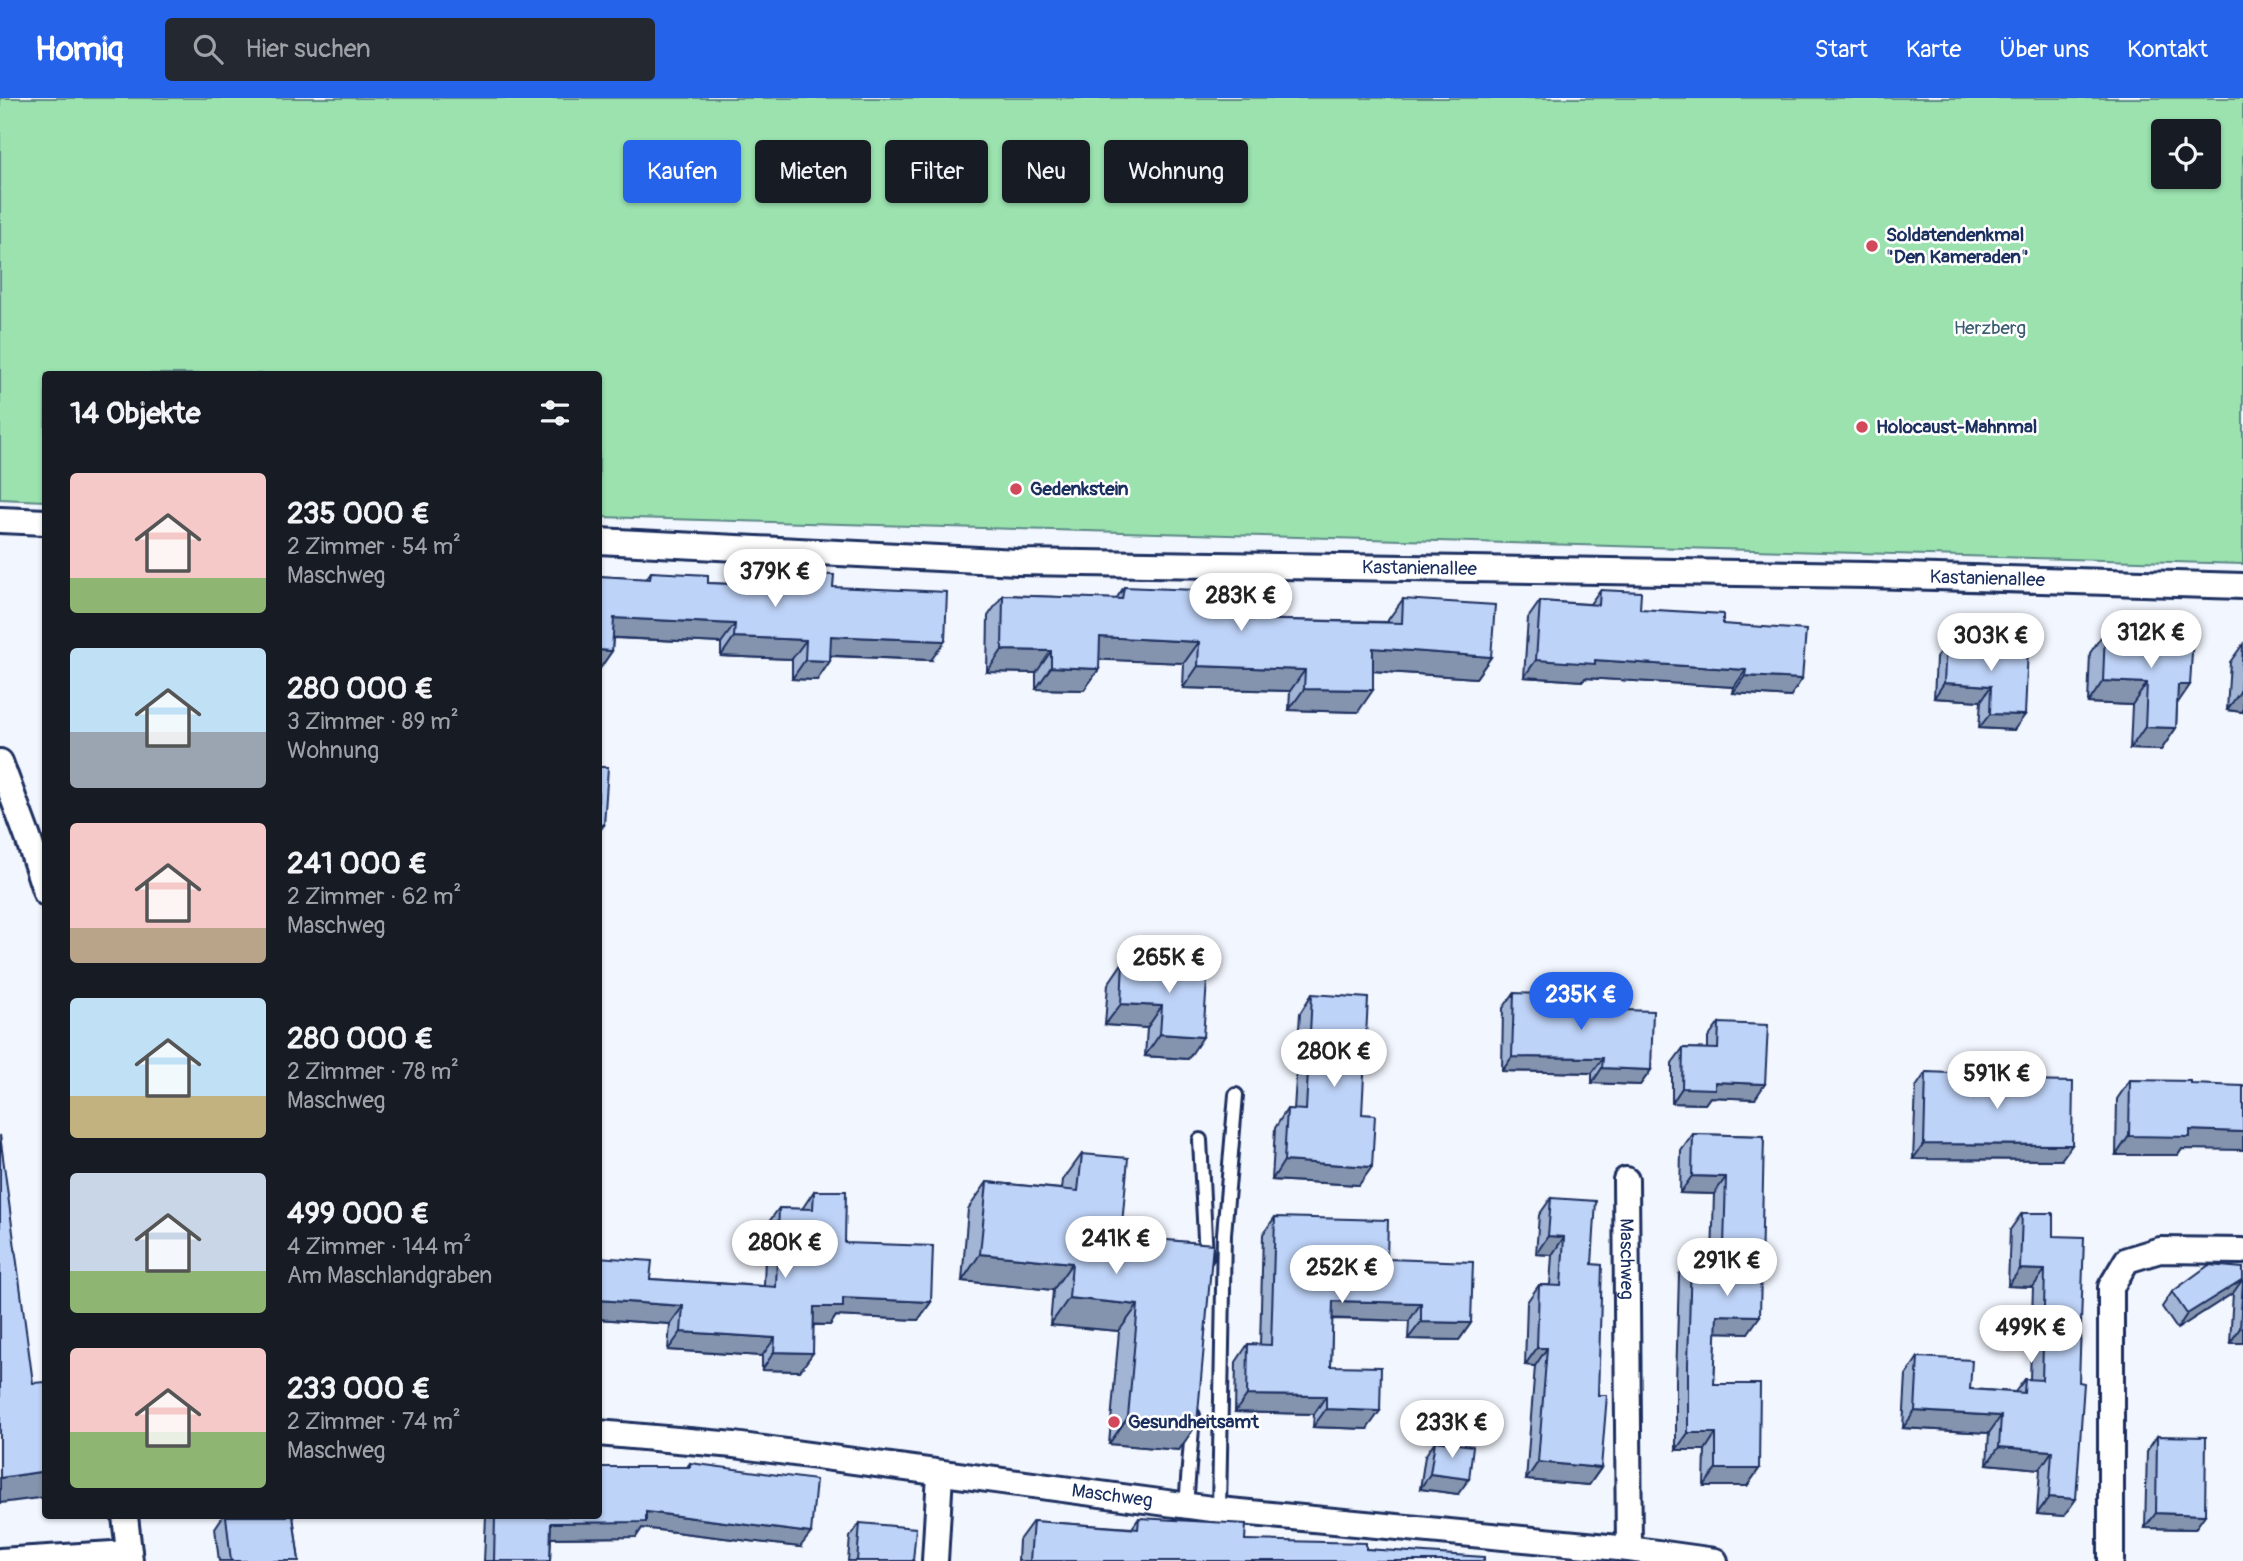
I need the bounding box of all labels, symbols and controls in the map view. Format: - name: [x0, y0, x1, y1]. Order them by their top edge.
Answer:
- search box: [165, 18, 655, 81]
- text: Homiq: [35, 29, 123, 70]
- icon: search: [189, 30, 227, 68]
- text: Hier suchen: [245, 33, 371, 65]
- text: Start: [1815, 35, 1868, 64]
- text: Karte: [1906, 35, 1961, 64]
- text: Über uns: [1999, 35, 2089, 64]
- text: Kontakt: [2127, 35, 2208, 64]
- map controls: [2151, 119, 2221, 189]
- button: locate: [2151, 119, 2221, 189]
- chip: Kaufen: [623, 140, 741, 203]
- chip: Mieten: [755, 140, 871, 203]
- chip: Filter: [885, 140, 988, 203]
- chip: Neu: [1002, 140, 1090, 203]
- chip: Wohnung: [1104, 140, 1248, 203]
- place label: Soldatendenkmal "Den Kameraden": [1886, 223, 2029, 269]
- marker: Soldatendenkmal "Den Kameraden": [1864, 238, 1880, 254]
- park label: Herzberg: [1954, 316, 2026, 340]
- icon: filters: [536, 394, 574, 432]
- text: 14 Objekte: [70, 395, 201, 432]
- place label: Holocaust-Mahnmal: [1876, 415, 2037, 439]
- marker: Holocaust-Mahnmal: [1854, 419, 1870, 435]
- place label: Gedenkstein: [1030, 477, 1129, 501]
- marker: Gedenkstein: [1008, 481, 1024, 497]
- text: 235 000 €: [287, 495, 430, 532]
- icon: home: [126, 501, 210, 585]
- text: 2 Zimmer · 54 m²: [287, 532, 461, 561]
- pin: 379K €: [718, 550, 832, 609]
- street label: Kastanienallee: [1362, 555, 1478, 581]
- text: 379K €: [740, 557, 810, 586]
- text: Maschweg: [287, 561, 385, 590]
- street label: Kastanienallee: [1929, 565, 2046, 592]
- pin: 283K €: [1184, 574, 1298, 633]
- text: 283K €: [1205, 581, 1277, 610]
- pin: 312K €: [2094, 610, 2208, 670]
- pin: 303K €: [1934, 614, 2048, 673]
- text: 312K €: [2117, 618, 2185, 647]
- text: 303K €: [1953, 621, 2029, 650]
- text: 280 000 €: [287, 670, 434, 707]
- icon: home: [126, 676, 210, 760]
- text: 3 Zimmer · 89 m²: [287, 707, 459, 736]
- text: Wohnung: [287, 736, 379, 765]
- text: 241 000 €: [287, 845, 427, 882]
- icon: home: [126, 851, 210, 935]
- text: 2 Zimmer · 62 m²: [287, 882, 461, 911]
- text: Maschweg: [287, 911, 385, 940]
- pin: 265K €: [1112, 936, 1226, 995]
- text: 265K €: [1133, 943, 1205, 972]
- pin: 235K €: [1524, 972, 1638, 1032]
- text: 235K €: [1545, 980, 1617, 1009]
- text: 280 000 €: [287, 1020, 434, 1057]
- icon: home: [126, 1026, 210, 1110]
- pin: 280K €: [1277, 1030, 1391, 1089]
- text: 280K €: [1297, 1037, 1371, 1066]
- pin: 591K €: [1940, 1052, 2054, 1111]
- text: 2 Zimmer · 78 m²: [287, 1057, 459, 1086]
- text: 591K €: [1963, 1059, 2031, 1088]
- text: Maschweg: [287, 1086, 385, 1115]
- text: 499 000 €: [287, 1195, 430, 1232]
- icon: home: [126, 1201, 210, 1285]
- pin: 241K €: [1059, 1216, 1173, 1276]
- street label: Maschweg: [1614, 1218, 1639, 1300]
- pin: 280K €: [728, 1220, 842, 1280]
- text: 241K €: [1081, 1224, 1151, 1253]
- text: 280K €: [748, 1228, 822, 1257]
- text: 4 Zimmer · 144 m²: [287, 1232, 471, 1261]
- pin: 291K €: [1670, 1238, 1784, 1298]
- pin: 252K €: [1285, 1246, 1399, 1305]
- text: 291K €: [1693, 1246, 1761, 1275]
- text: 252K €: [1306, 1253, 1378, 1282]
- text: Am Maschlandgraben: [287, 1261, 492, 1290]
- pin: 499K €: [1974, 1306, 2088, 1365]
- text: 499K €: [1995, 1313, 2067, 1342]
- text: 233 000 €: [287, 1370, 431, 1407]
- icon: home: [126, 1376, 210, 1460]
- pin: 233K €: [1395, 1400, 1509, 1460]
- text: 2 Zimmer · 74 m²: [287, 1407, 461, 1436]
- text: 233K €: [1416, 1408, 1488, 1437]
- place label: Gesundheitsamt: [1128, 1410, 1260, 1434]
- marker: Gesundheitsamt: [1106, 1414, 1122, 1430]
- text: Maschweg: [287, 1436, 385, 1465]
- street label: Maschweg: [1070, 1478, 1154, 1513]

